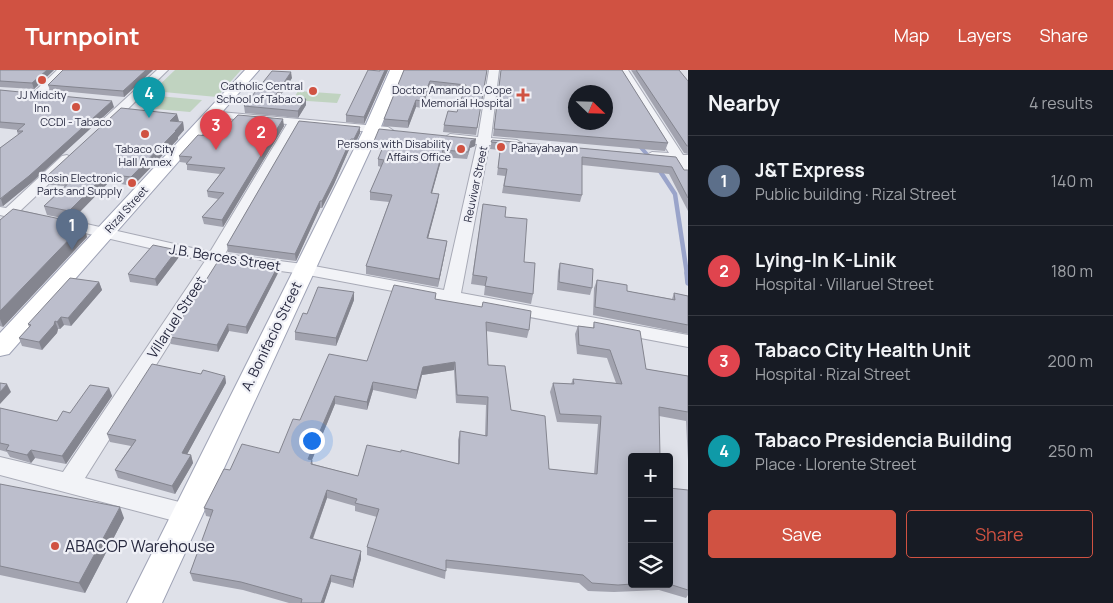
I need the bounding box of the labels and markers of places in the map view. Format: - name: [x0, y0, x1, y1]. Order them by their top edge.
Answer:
- marker: JJ Midcity Inn: [36, 74, 48, 86]
- pin: 4: [133, 77, 165, 118]
- place label: Catholic Central School of Tabaco: [216, 78, 303, 106]
- place label: Doctor Amando D. Cope Memorial Hospital: [392, 82, 513, 110]
- marker: Catholic Central School of Tabaco: [307, 85, 319, 97]
- place label: JJ Midcity Inn: [17, 87, 67, 115]
- marker: Doctor Amando D. Cope Memorial Hospital: [516, 88, 530, 102]
- marker: CCDI - Tabaco: [70, 101, 82, 113]
- pin: 3: [200, 109, 232, 150]
- place label: CCDI - Tabaco: [40, 114, 112, 129]
- pin: 2: [245, 116, 277, 157]
- marker: Tabaco City Hall Annex: [139, 128, 151, 140]
- place label: Persons with Disability Affairs Office: [337, 136, 452, 164]
- place label: Pahayahayan: [511, 140, 578, 155]
- place label: Tabaco City Hall Annex: [115, 141, 175, 169]
- marker: Pahayahayan: [495, 141, 507, 153]
- marker: Persons with Disability Affairs Office: [455, 143, 467, 155]
- place label: Rosin Electronic Parts and Supply: [37, 170, 122, 198]
- marker: Rosin Electronic Parts and Supply: [126, 177, 138, 189]
- pin: 1: [56, 209, 88, 250]
- place label: ABACOP Warehouse: [65, 535, 215, 557]
- marker: ABACOP Warehouse: [49, 540, 61, 552]

